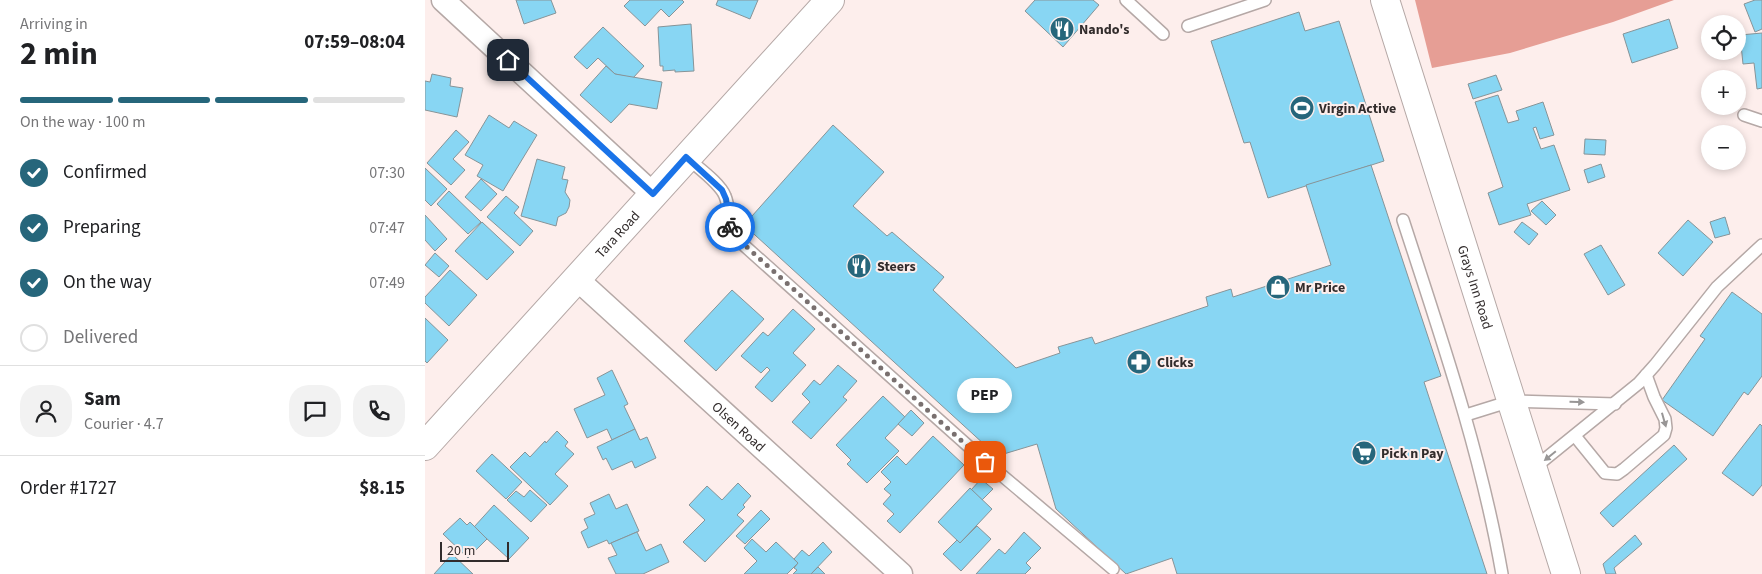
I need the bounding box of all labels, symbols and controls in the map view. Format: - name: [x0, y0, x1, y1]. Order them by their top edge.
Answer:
- text: Arriving in: [20, 13, 88, 35]
- map controls: [1701, 15, 1746, 170]
- button: locate: [1701, 15, 1746, 60]
- restaurant icon: Nando's: [1049, 16, 1075, 42]
- place label: Nando's: [1079, 20, 1129, 40]
- text: 07:59–08:04: [304, 29, 405, 56]
- text: 2 min: [20, 31, 98, 77]
- pin: [487, 39, 529, 81]
- icon: home: [494, 46, 522, 74]
- button: +: [1701, 70, 1746, 115]
- sports icon: Virgin Active: [1289, 95, 1315, 121]
- place label: Virgin Active: [1318, 99, 1396, 119]
- text: On the way · 100 m: [20, 111, 145, 133]
- button: −: [1701, 125, 1746, 170]
- icon: check: [20, 159, 48, 187]
- text: Confirmed: [63, 159, 147, 186]
- text: 07:30: [369, 162, 405, 184]
- courier: [705, 202, 755, 252]
- street label: Tara Road: [591, 207, 645, 263]
- icon: bike: [716, 213, 744, 241]
- icon: check: [20, 214, 48, 242]
- text: Preparing: [63, 214, 141, 241]
- text: 07:47: [369, 217, 405, 239]
- street label: Grays Inn Road: [1452, 243, 1497, 332]
- restaurant icon: Steers: [846, 253, 872, 279]
- place label: Steers: [877, 257, 916, 277]
- icon: check: [20, 269, 48, 297]
- text: On the way: [63, 269, 152, 296]
- text: 07:49: [369, 272, 405, 294]
- shop icon: Mr Price: [1265, 274, 1291, 300]
- place label: Mr Price: [1295, 278, 1345, 298]
- text: Delivered: [63, 324, 138, 351]
- pharmacy icon: Clicks: [1126, 349, 1152, 375]
- place label: Clicks: [1157, 353, 1193, 373]
- callout: PEP: [957, 377, 1013, 412]
- text: PEP: [971, 384, 998, 406]
- button: person: [20, 385, 72, 437]
- button: chat: [289, 385, 341, 437]
- button: phone: [353, 385, 405, 437]
- text: Sam: [84, 386, 121, 413]
- street label: Olsen Road: [707, 397, 769, 457]
- one-way arrow: [1569, 399, 1585, 407]
- one-way arrow: [1660, 412, 1668, 428]
- text: Courier · 4.7: [84, 413, 164, 435]
- supermarket icon: Pick n Pay: [1351, 440, 1377, 466]
- pin: [964, 441, 1006, 483]
- place label: Pick n Pay: [1381, 444, 1444, 464]
- icon: bag: [971, 448, 999, 476]
- one-way arrow: [1543, 450, 1556, 461]
- text: Order #1727: [20, 475, 117, 502]
- text: $8.15: [359, 475, 405, 502]
- scale bar: [440, 539, 509, 562]
- text: 20 m: [447, 541, 475, 561]

